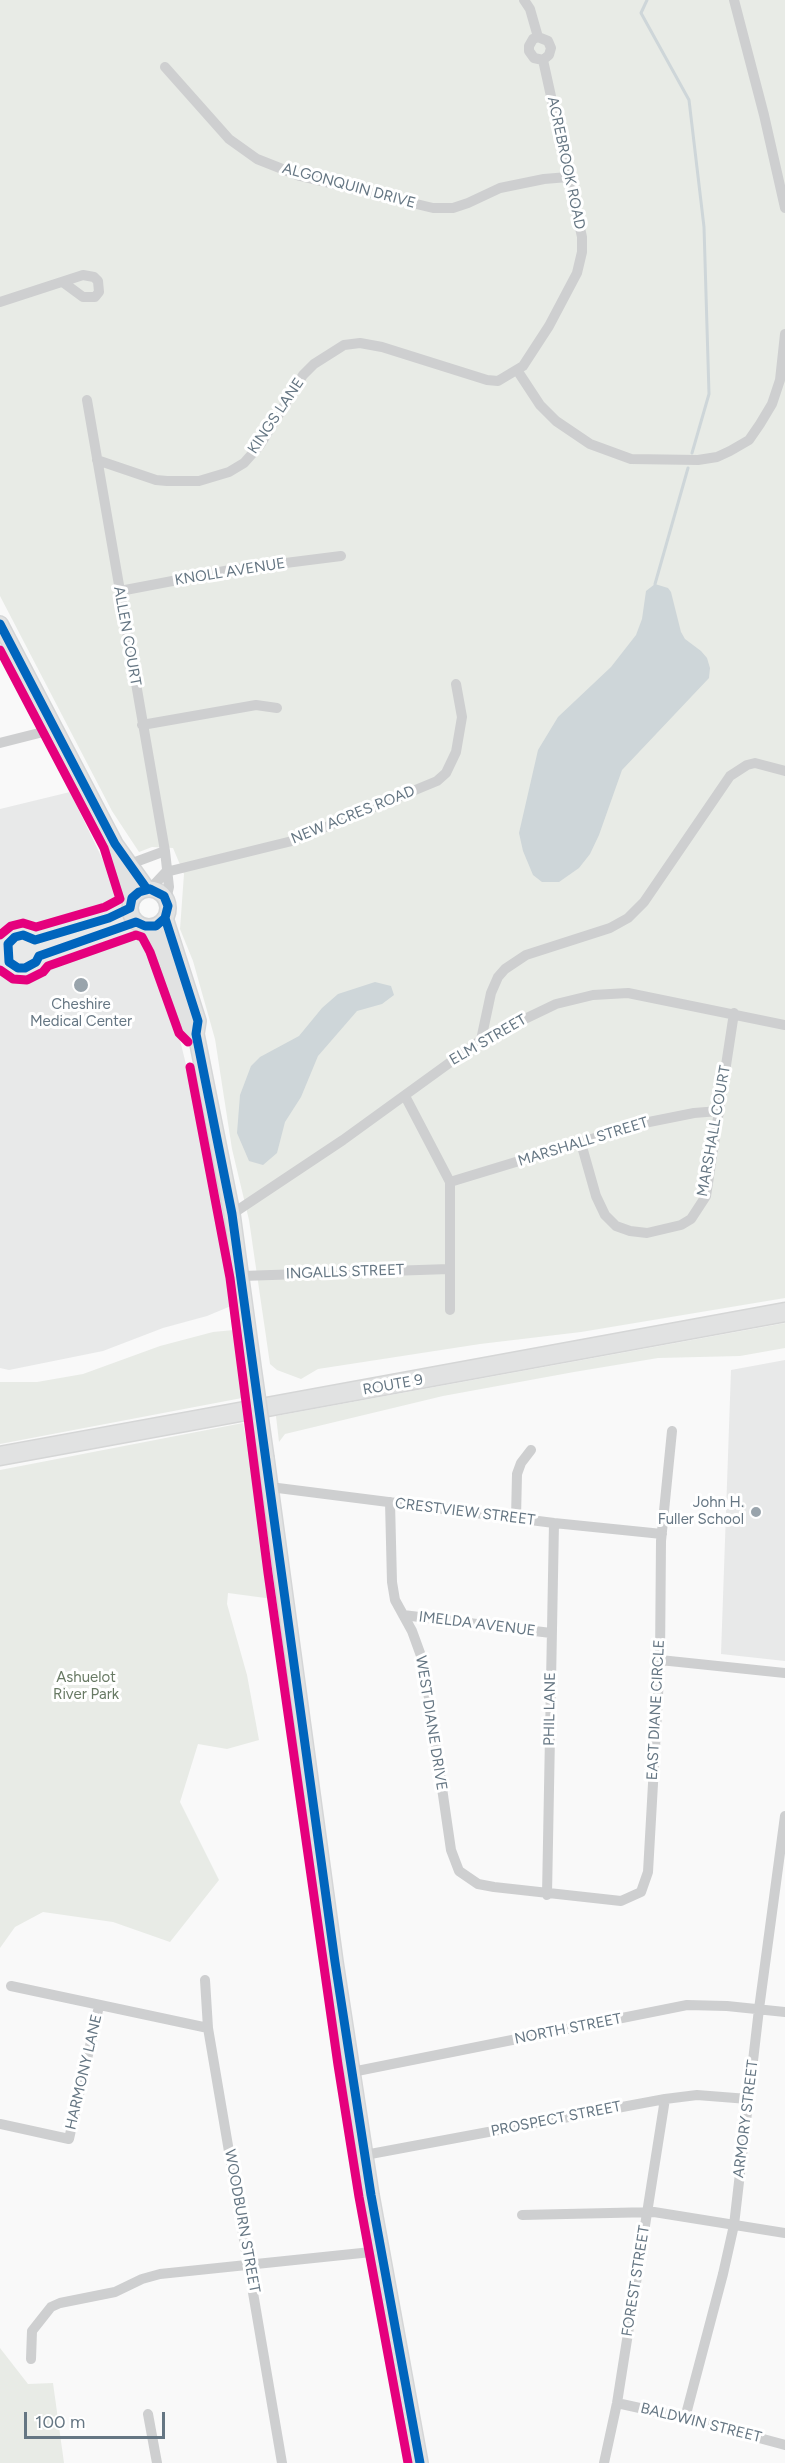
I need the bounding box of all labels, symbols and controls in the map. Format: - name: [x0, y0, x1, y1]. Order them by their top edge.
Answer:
- street label: ACREBROOK ROAD: [543, 95, 589, 231]
- street label: ALGONQUIN DRIVE: [280, 160, 418, 212]
- street label: KINGS LANE: [244, 375, 308, 457]
- street label: KNOLL AVENUE: [173, 554, 287, 590]
- street label: ALLEN COURT: [109, 585, 145, 687]
- street label: NEW ACRES ROAD: [288, 782, 418, 848]
- marker: Cheshire Medical Center: [72, 976, 90, 994]
- place label: Cheshire Medical Center: [30, 996, 132, 1031]
- street label: ELM STREET: [446, 1011, 530, 1069]
- street label: MARSHALL COURT: [694, 1064, 734, 1198]
- street label: MARSHALL STREET: [516, 1114, 650, 1170]
- street label: INGALLS STREET: [285, 1261, 405, 1283]
- street label: ROUTE 9: [361, 1371, 425, 1399]
- street label: CRESTVIEW STREET: [394, 1494, 536, 1530]
- place label: John H. Fuller School: [658, 1494, 744, 1529]
- marker: John H. Fuller School: [749, 1505, 763, 1519]
- street label: IMELDA AVENUE: [418, 1608, 536, 1640]
- street label: EAST DIANE CIRCLE: [643, 1639, 669, 1781]
- street label: WEST DIANE DRIVE: [411, 1654, 451, 1792]
- park label: Ashuelot River Park: [53, 1669, 119, 1704]
- street label: PHIL LANE: [540, 1672, 560, 1746]
- street label: NORTH STREET: [513, 2010, 623, 2048]
- street label: HARMONY LANE: [62, 2013, 106, 2131]
- street label: ARMORY STREET: [730, 2059, 762, 2179]
- street label: PROSPECT STREET: [489, 2098, 623, 2140]
- street label: WOODBURN STREET: [221, 2148, 263, 2294]
- street label: FOREST STREET: [618, 2224, 654, 2338]
- street label: BALDWIN STREET: [639, 2399, 763, 2447]
- scale bar: [27, 2400, 168, 2438]
- text: 100 m: [35, 2411, 85, 2433]

